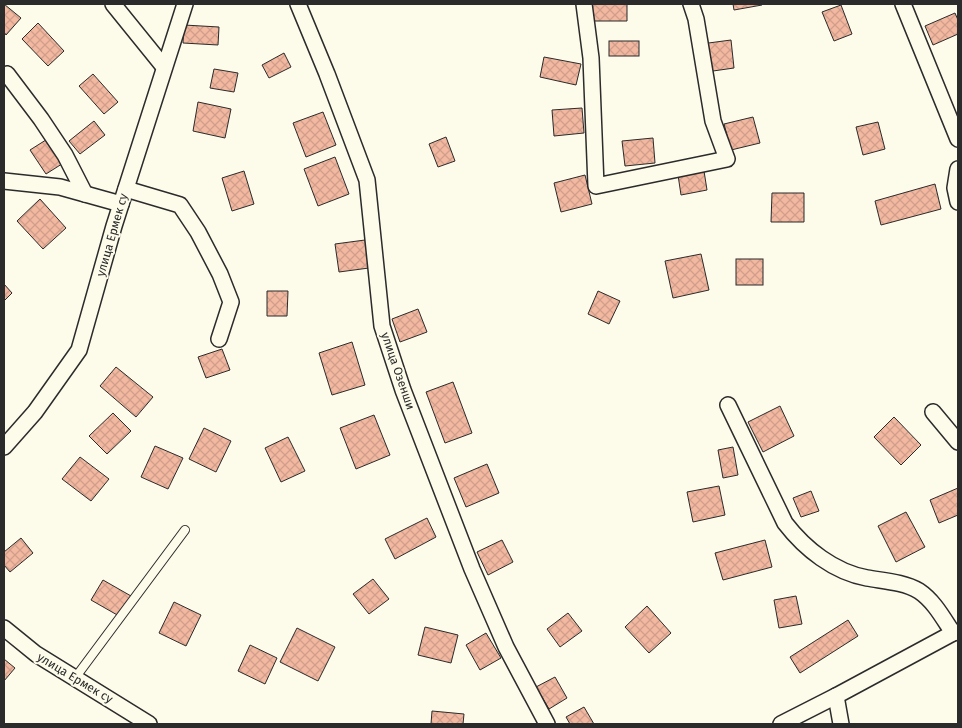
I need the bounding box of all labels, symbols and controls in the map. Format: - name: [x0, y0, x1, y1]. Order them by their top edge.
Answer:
- street label: улица Ермек су: [93, 192, 131, 278]
- street label: улица Озенши: [378, 330, 418, 412]
- street label: улица Ермек су: [35, 650, 115, 706]

